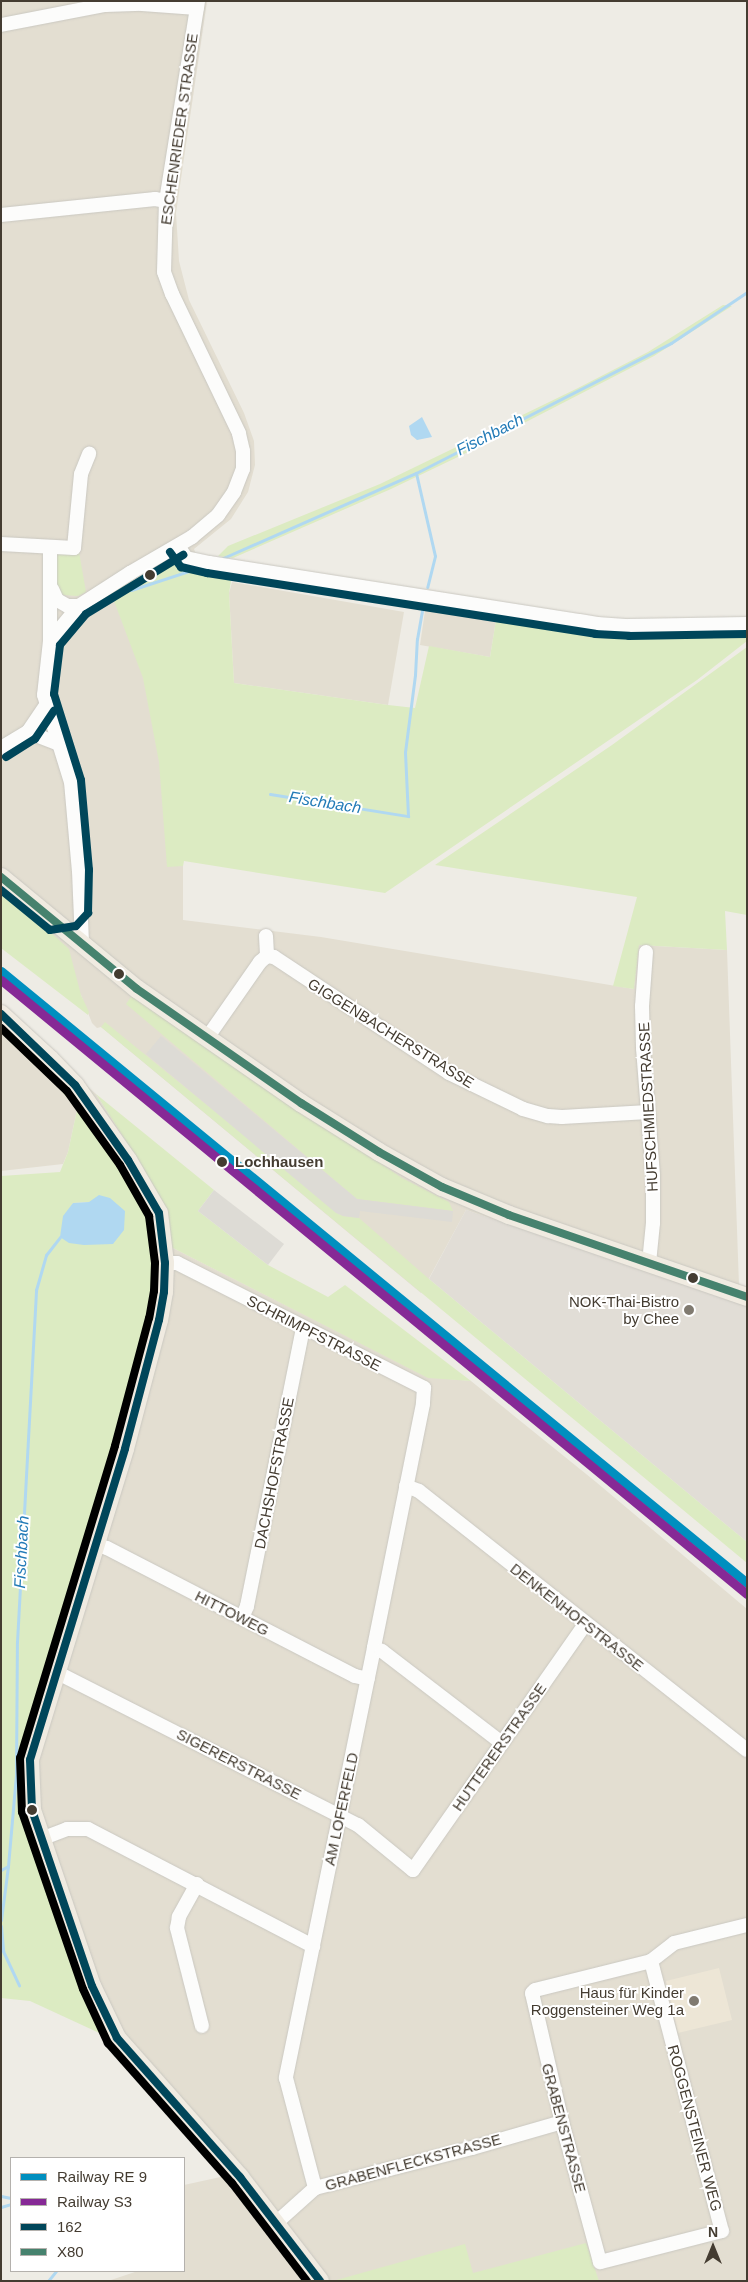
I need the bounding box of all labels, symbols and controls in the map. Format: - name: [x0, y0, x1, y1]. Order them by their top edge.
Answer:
- street label: ESCHENRIEDER STRASSE: [157, 32, 201, 226]
- water label: Fischbach: [453, 410, 527, 460]
- unlabelled marker: [145, 570, 155, 580]
- water label: Fischbach: [287, 788, 363, 818]
- unlabelled marker: [114, 969, 124, 979]
- street label: GIGGENBACHERSTRASSE: [305, 974, 477, 1092]
- street label: HUFSCHMIEDSTRASSE: [635, 1022, 661, 1192]
- marker: Lochhausen: [213, 1153, 231, 1171]
- place label: Lochhausen: [235, 1153, 323, 1171]
- unlabelled marker: [688, 1273, 698, 1283]
- street label: SCHRIMPFSTRASSE: [244, 1291, 384, 1375]
- place label: NOK-Thai-Bistro by Chee: [569, 1292, 679, 1327]
- marker: NOK-Thai-Bistro by Chee: [683, 1304, 695, 1316]
- street label: DACHSHOFSTRASSE: [250, 1396, 298, 1550]
- water label: Fischbach: [11, 1515, 33, 1589]
- street label: DENKENHOFSTRASSE: [507, 1559, 647, 1675]
- street label: HITTOWEG: [192, 1587, 272, 1639]
- street label: HUTTERERSTRASSE: [448, 1680, 550, 1814]
- street label: SIGERERSTRASSE: [174, 1725, 304, 1803]
- street label: AM LOFERFELD: [320, 1751, 362, 1867]
- unlabelled marker: [27, 1805, 37, 1815]
- place label: Haus für Kinder Roggensteiner Weg 1a: [531, 1983, 684, 2018]
- marker: Haus für Kinder Roggensteiner Weg 1a: [688, 1995, 700, 2007]
- street label: ROGGENSTEINER WEG: [664, 2043, 726, 2213]
- street label: GRABENSTRASSE: [538, 2061, 590, 2195]
- street label: GRABENFLECKSTRASSE: [323, 2130, 503, 2194]
- legend: [10, 2157, 185, 2272]
- text: Railway RE 9: [57, 2168, 147, 2185]
- text: Railway S3: [57, 2193, 132, 2210]
- text: 162: [57, 2218, 82, 2235]
- north arrow: [688, 2222, 738, 2272]
- text: N: [708, 2224, 718, 2240]
- text: X80: [57, 2243, 84, 2260]

